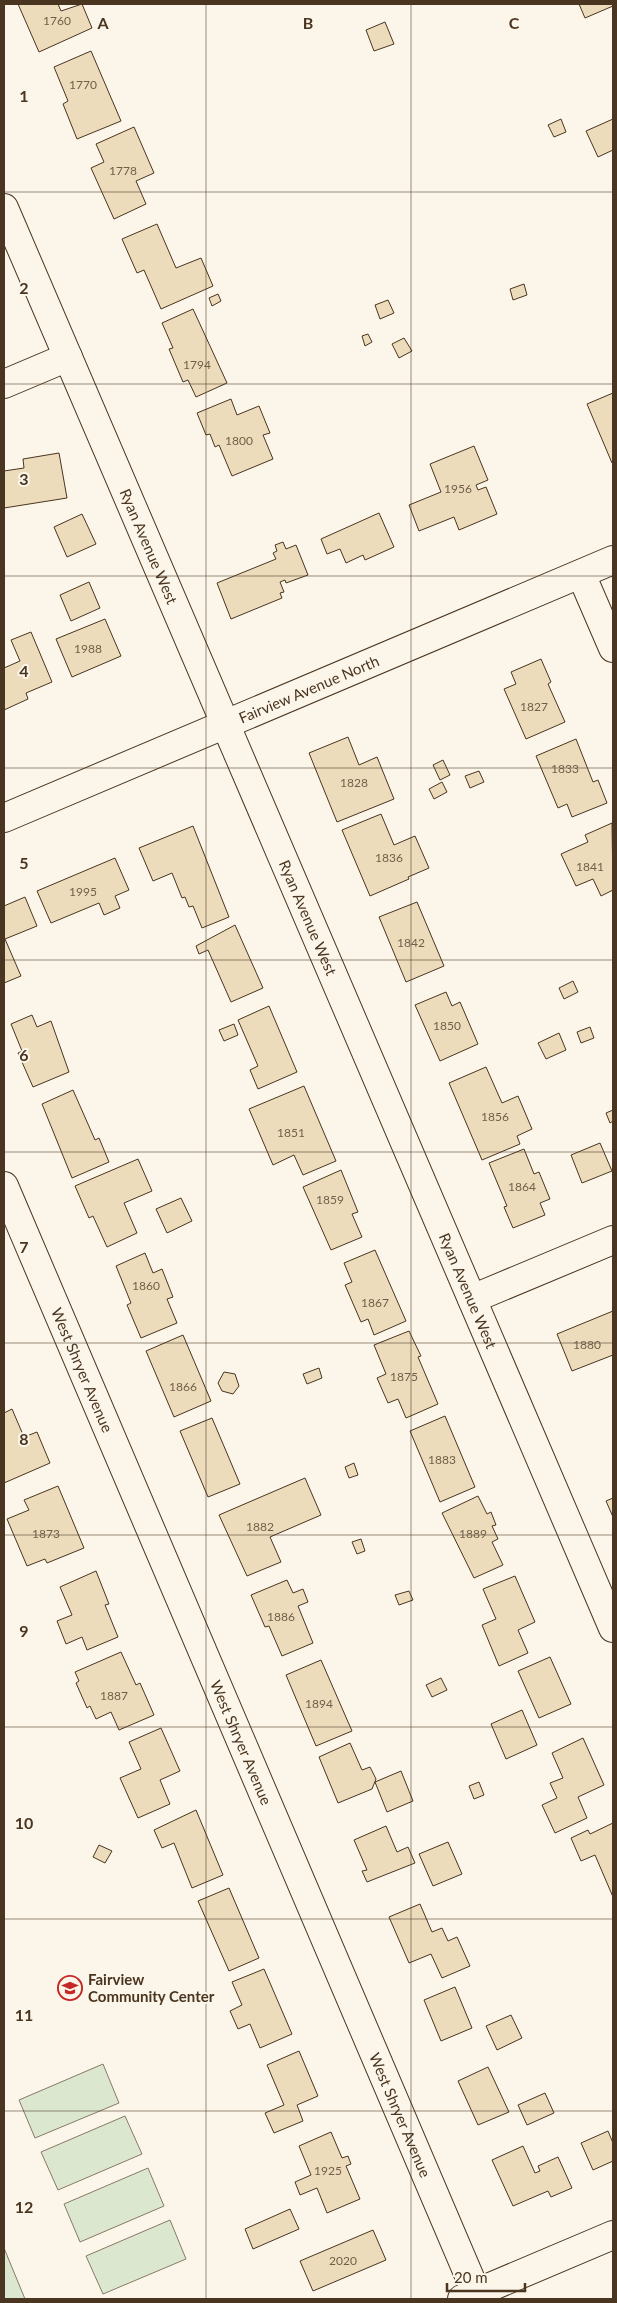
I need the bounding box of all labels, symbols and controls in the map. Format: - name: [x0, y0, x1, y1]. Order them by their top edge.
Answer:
- house number: 1760: [43, 13, 71, 28]
- text: A: [96, 13, 109, 32]
- text: B: [303, 13, 313, 32]
- text: C: [509, 13, 520, 32]
- house number: 1770: [69, 77, 97, 92]
- text: 1: [19, 86, 29, 105]
- house number: 1778: [109, 163, 137, 178]
- text: 2: [19, 278, 29, 297]
- house number: 1794: [183, 357, 211, 372]
- house number: 1800: [225, 433, 253, 448]
- text: 3: [19, 469, 29, 488]
- house number: 1956: [444, 481, 472, 496]
- street label: Ryan Avenue West: [116, 486, 182, 607]
- house number: 1988: [74, 641, 102, 656]
- street label: Fairview Avenue North: [236, 651, 382, 727]
- text: 4: [19, 661, 29, 680]
- house number: 1827: [520, 699, 548, 714]
- house number: 1833: [551, 761, 579, 776]
- house number: 1828: [340, 775, 368, 790]
- house number: 1836: [375, 850, 403, 865]
- text: 5: [19, 853, 29, 872]
- street label: Ryan Avenue West: [276, 857, 341, 978]
- house number: 1841: [576, 859, 604, 874]
- house number: 1995: [69, 884, 97, 899]
- house number: 1842: [397, 935, 425, 950]
- house number: 1850: [433, 1018, 461, 1033]
- text: 6: [19, 1045, 29, 1064]
- house number: 1856: [481, 1109, 509, 1124]
- house number: 1851: [277, 1125, 305, 1140]
- house number: 1864: [508, 1179, 536, 1194]
- house number: 1859: [316, 1192, 344, 1207]
- street label: Ryan Avenue West: [436, 1230, 501, 1352]
- text: 7: [19, 1237, 29, 1256]
- house number: 1860: [132, 1278, 160, 1293]
- house number: 1867: [361, 1295, 389, 1310]
- street label: West Shryer Avenue: [48, 1305, 117, 1435]
- house number: 1880: [573, 1337, 601, 1352]
- house number: 1875: [390, 1369, 418, 1384]
- house number: 1866: [169, 1379, 197, 1394]
- text: 8: [19, 1429, 29, 1448]
- house number: 1883: [428, 1452, 456, 1467]
- house number: 1882: [246, 1519, 274, 1534]
- house number: 1873: [32, 1526, 60, 1541]
- house number: 1889: [459, 1526, 487, 1541]
- house number: 1886: [267, 1609, 295, 1624]
- text: 9: [19, 1621, 29, 1640]
- street label: West Shryer Avenue: [207, 1677, 276, 1808]
- house number: 1887: [100, 1688, 128, 1703]
- house number: 1894: [305, 1696, 333, 1711]
- text: 10: [15, 1813, 33, 1832]
- place label: Fairview Community Center: [88, 1970, 215, 2005]
- school or university icon: Fairview Community Center: [57, 1975, 83, 2001]
- text: 11: [15, 2005, 33, 2024]
- street label: West Shryer Avenue: [366, 2050, 435, 2180]
- house number: 1925: [314, 2163, 342, 2178]
- text: 12: [15, 2197, 33, 2216]
- house number: 2020: [329, 2253, 357, 2268]
- scale bar: [447, 2260, 524, 2292]
- text: 20 m: [454, 2268, 488, 2286]

